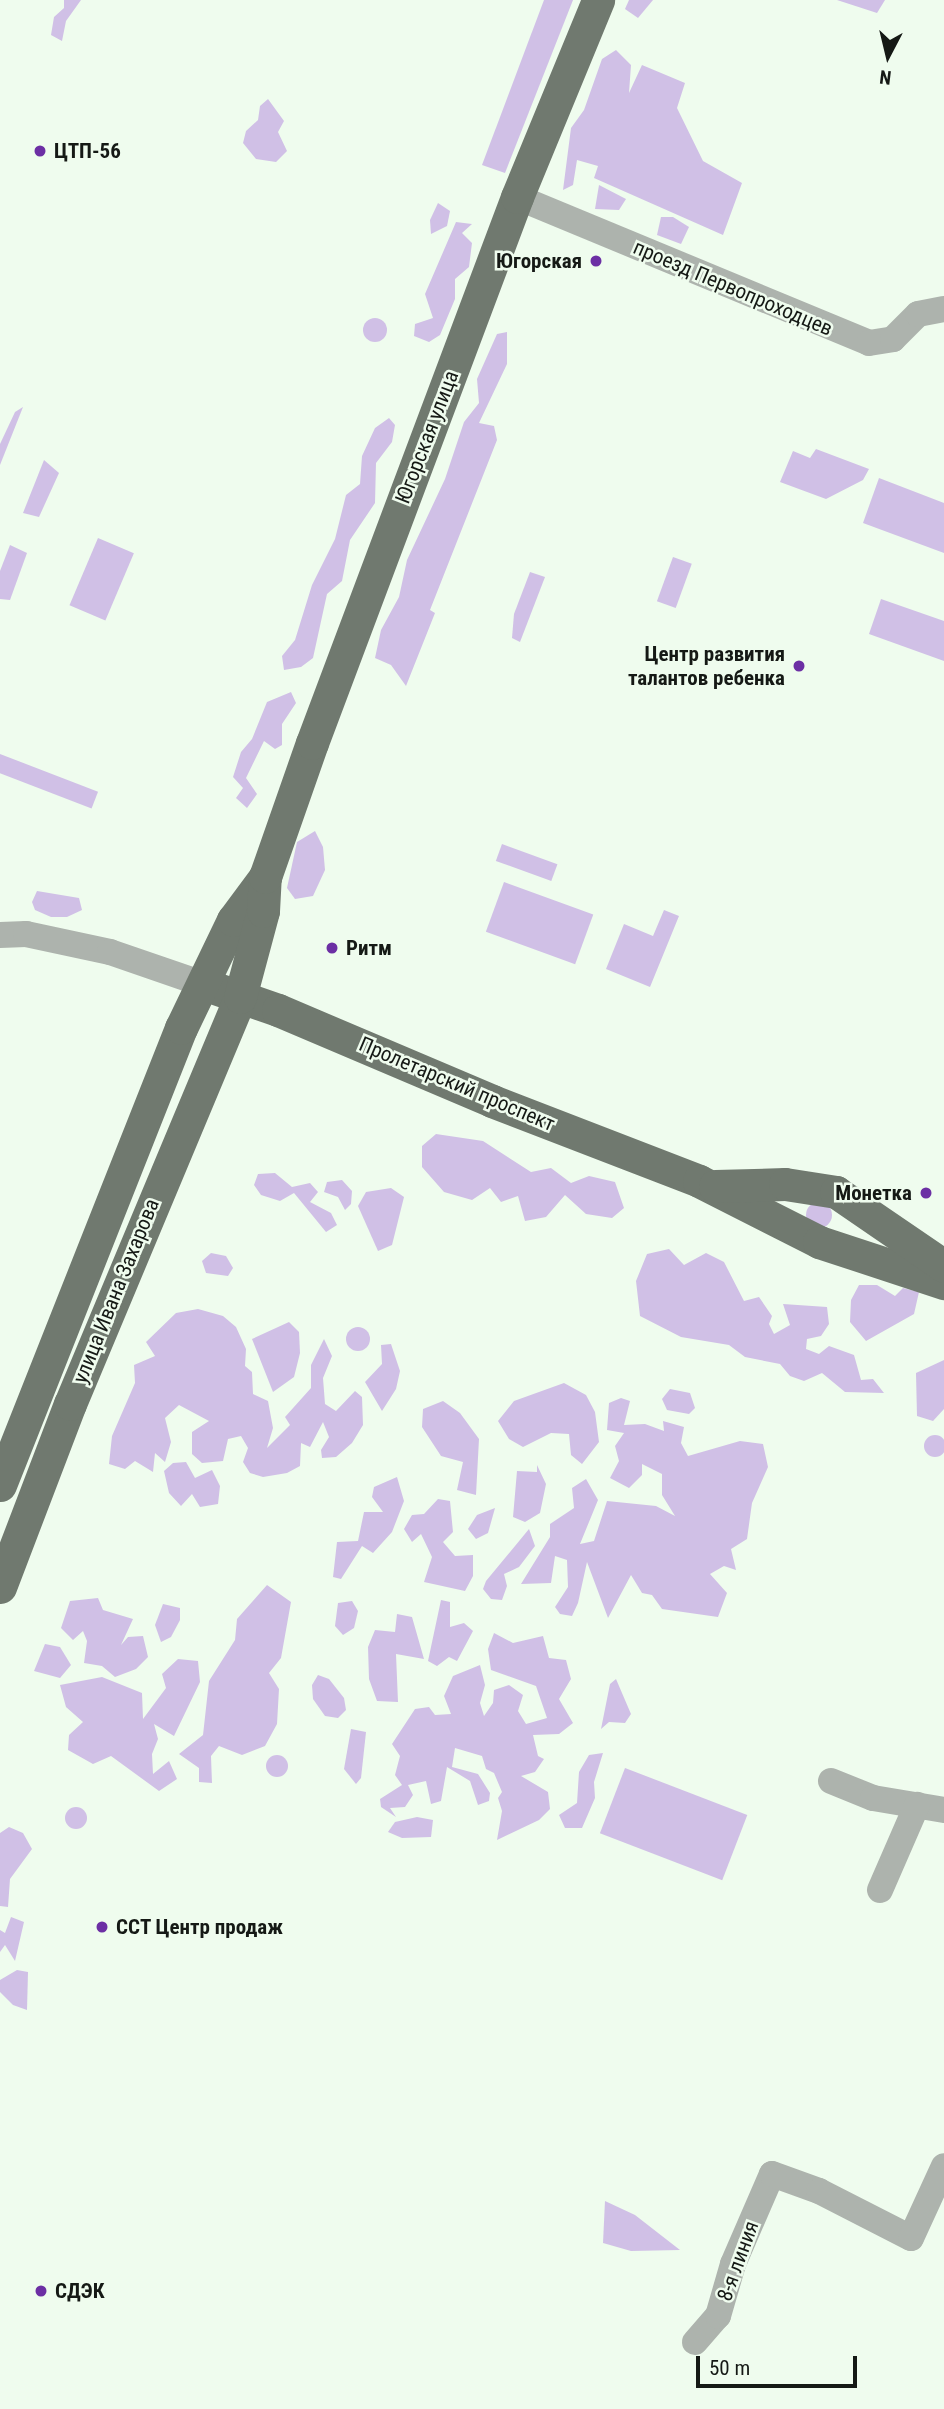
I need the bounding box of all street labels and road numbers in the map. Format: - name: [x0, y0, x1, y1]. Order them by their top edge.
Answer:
- street label: проезд Первопроходцев: [630, 235, 836, 341]
- street label: Югорская улица: [390, 367, 464, 507]
- street label: Пролетарский проспект: [355, 1031, 559, 1137]
- street label: улица Ивана Захарова: [67, 1195, 165, 1387]
- street label: 8-я линия: [712, 2217, 764, 2305]

